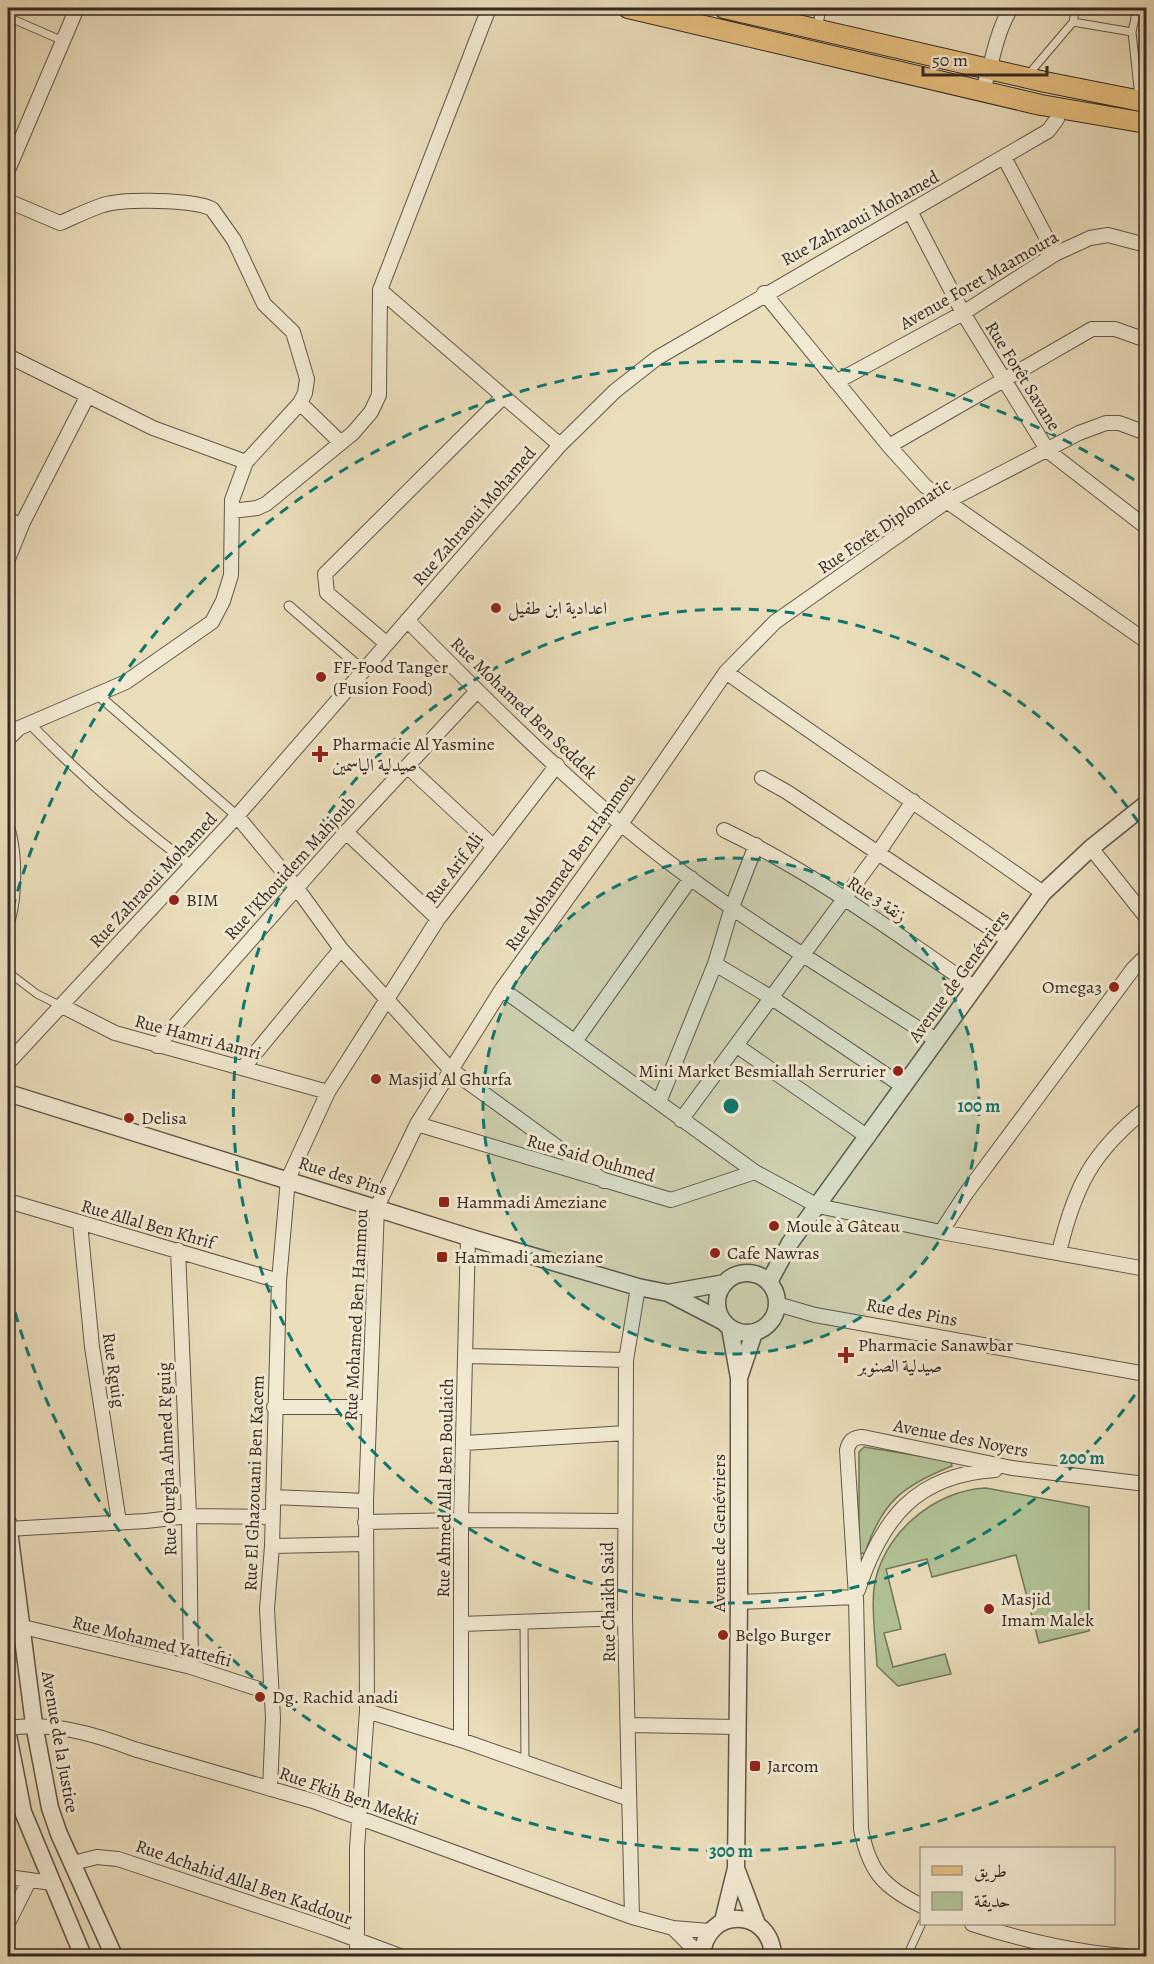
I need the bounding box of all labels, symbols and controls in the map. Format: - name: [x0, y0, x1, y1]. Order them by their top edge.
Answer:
- scale bar: [923, 39, 1048, 77]
- text: 50 m: [932, 48, 968, 72]
- street label: Rue Zahraoui Mohamed: [777, 164, 944, 271]
- street label: Avenue Foret Maamoura: [894, 224, 1063, 336]
- street label: Rue Forêt Savane: [980, 317, 1066, 435]
- street label: Rue Zahraoui Mohamed: [407, 441, 541, 591]
- street label: Rue Forêt Diplomatic: [813, 472, 955, 580]
- place label: اعدادية ابن طفيل: [508, 596, 607, 621]
- marker: اعدادية ابن طفيل: [489, 601, 503, 615]
- street label: Rue Mohamed Ben Seddek: [445, 631, 603, 785]
- place label: FF-Food Tanger (Fusion Food): [333, 655, 448, 700]
- marker: FF-Food Tanger (Fusion Food): [314, 670, 328, 684]
- place label: Pharmacie Al Yasmine صيدلية الياسمين: [332, 732, 495, 777]
- marker: Pharmacie Al Yasmine صيدلية الياسمين: [313, 747, 327, 761]
- street label: Rue Mohamed Ben Hammou: [499, 768, 641, 956]
- street label: Rue l'Khouidem Mahjoub: [219, 791, 361, 945]
- street label: Rue Zahraoui Mohamed: [84, 807, 222, 953]
- street label: Rue Arif Ali: [419, 828, 489, 908]
- street label: Rue 3 زنقة: [842, 870, 912, 928]
- place label: BIM: [186, 888, 219, 912]
- marker: BIM: [167, 893, 181, 907]
- street label: Avenue de Genévriers: [902, 905, 1015, 1048]
- place label: Omega3: [1042, 975, 1102, 999]
- marker: Omega3: [1107, 980, 1121, 994]
- street label: Rue Hamri Aamri: [132, 1009, 264, 1065]
- place label: Mini Market Besmiallah Serrurier: [639, 1059, 886, 1083]
- marker: Mini Market Besmiallah Serrurier: [891, 1064, 905, 1078]
- place label: Masjid Al Ghurfa: [388, 1067, 512, 1091]
- marker: Masjid Al Ghurfa: [369, 1072, 383, 1086]
- text: 100 m: [958, 1094, 1000, 1118]
- centre of rings: [721, 1096, 741, 1116]
- place label: Delisa: [141, 1106, 187, 1130]
- marker: Delisa: [122, 1111, 136, 1125]
- street label: Rue Said Ouhmed: [524, 1128, 658, 1188]
- street label: Rue des Pins: [295, 1150, 391, 1202]
- place label: Hammadi Ameziane: [456, 1190, 607, 1214]
- street label: Rue Allal Ben Khrif: [78, 1193, 221, 1255]
- marker: Hammadi Ameziane: [437, 1195, 451, 1209]
- street label: Rue Mohamed Ben Hammou: [338, 1208, 374, 1422]
- place label: Moule à Gâteau: [786, 1214, 900, 1238]
- marker: Moule à Gâteau: [767, 1219, 781, 1233]
- place label: Cafe Nawras: [727, 1241, 820, 1265]
- place label: Hammadi ameziane: [454, 1245, 603, 1269]
- marker: Cafe Nawras: [708, 1246, 722, 1260]
- marker: Hammadi ameziane: [435, 1250, 449, 1264]
- street label: Rue des Pins: [864, 1292, 960, 1332]
- street label: Rue Rguig: [97, 1331, 131, 1409]
- place label: Pharmacie Sanawbar صيدلية الصنوبر: [856, 1333, 1013, 1378]
- marker: Pharmacie Sanawbar صيدلية الصنوبر: [839, 1348, 853, 1362]
- street label: Rue Ourgha Ahmed R'guig: [152, 1362, 182, 1556]
- street label: Rue El Ghazouani Ben Kacem: [238, 1375, 270, 1591]
- street label: Rue Ahmed Allal Ben Boulaich: [431, 1378, 459, 1598]
- street label: Avenue des Noyers: [891, 1413, 1030, 1463]
- text: 200 m: [1059, 1446, 1105, 1470]
- street label: Avenue de Genévriers: [707, 1454, 731, 1613]
- street label: Rue Chaikh Said: [595, 1541, 621, 1663]
- place label: Masjid Imam Malek: [1001, 1587, 1094, 1632]
- marker: Masjid Imam Malek: [982, 1602, 996, 1616]
- street label: Rue Mohamed Yattefti: [70, 1610, 234, 1672]
- place label: Belgo Burger: [735, 1623, 831, 1647]
- marker: Belgo Burger: [716, 1628, 730, 1642]
- street label: Avenue de la Justice: [36, 1668, 84, 1815]
- place label: Dg. Rachid anadi: [272, 1685, 398, 1709]
- marker: Dg. Rachid anadi: [253, 1690, 267, 1704]
- place label: Jarcom: [767, 1754, 819, 1778]
- marker: Jarcom: [748, 1759, 762, 1773]
- street label: Rue Fkih Ben Mekki: [276, 1761, 422, 1831]
- street label: Rue Achahid Allal Ben Kaddour: [133, 1834, 356, 1930]
- text: 300 m: [709, 1839, 753, 1863]
- legend: [920, 1847, 1115, 1925]
- text: طريق: [974, 1859, 1007, 1883]
- text: حديقة: [974, 1889, 1010, 1913]

